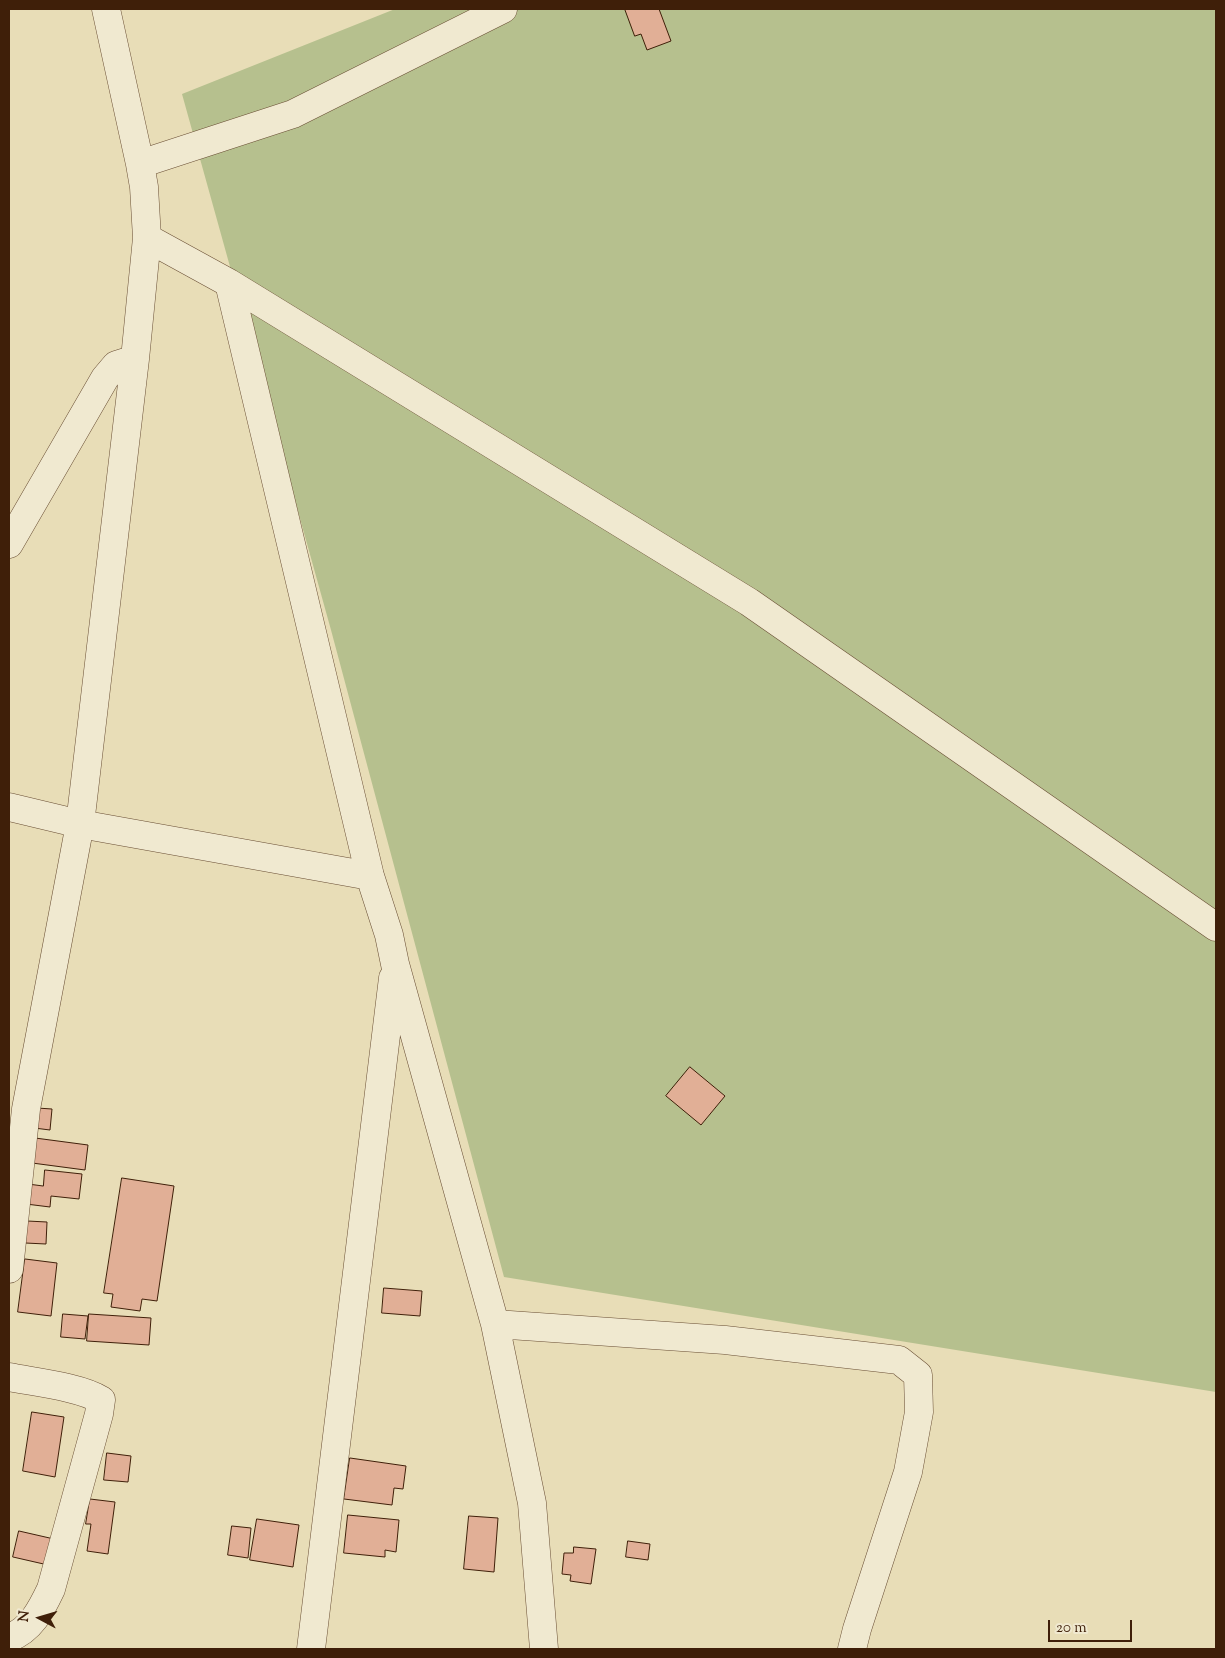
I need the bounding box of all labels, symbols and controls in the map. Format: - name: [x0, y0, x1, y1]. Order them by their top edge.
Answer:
- north arrow: [15, 1593, 65, 1643]
- text: N: [15, 1610, 36, 1623]
- scale bar: [1050, 1610, 1134, 1642]
- text: 20 m: [1056, 1618, 1087, 1639]

